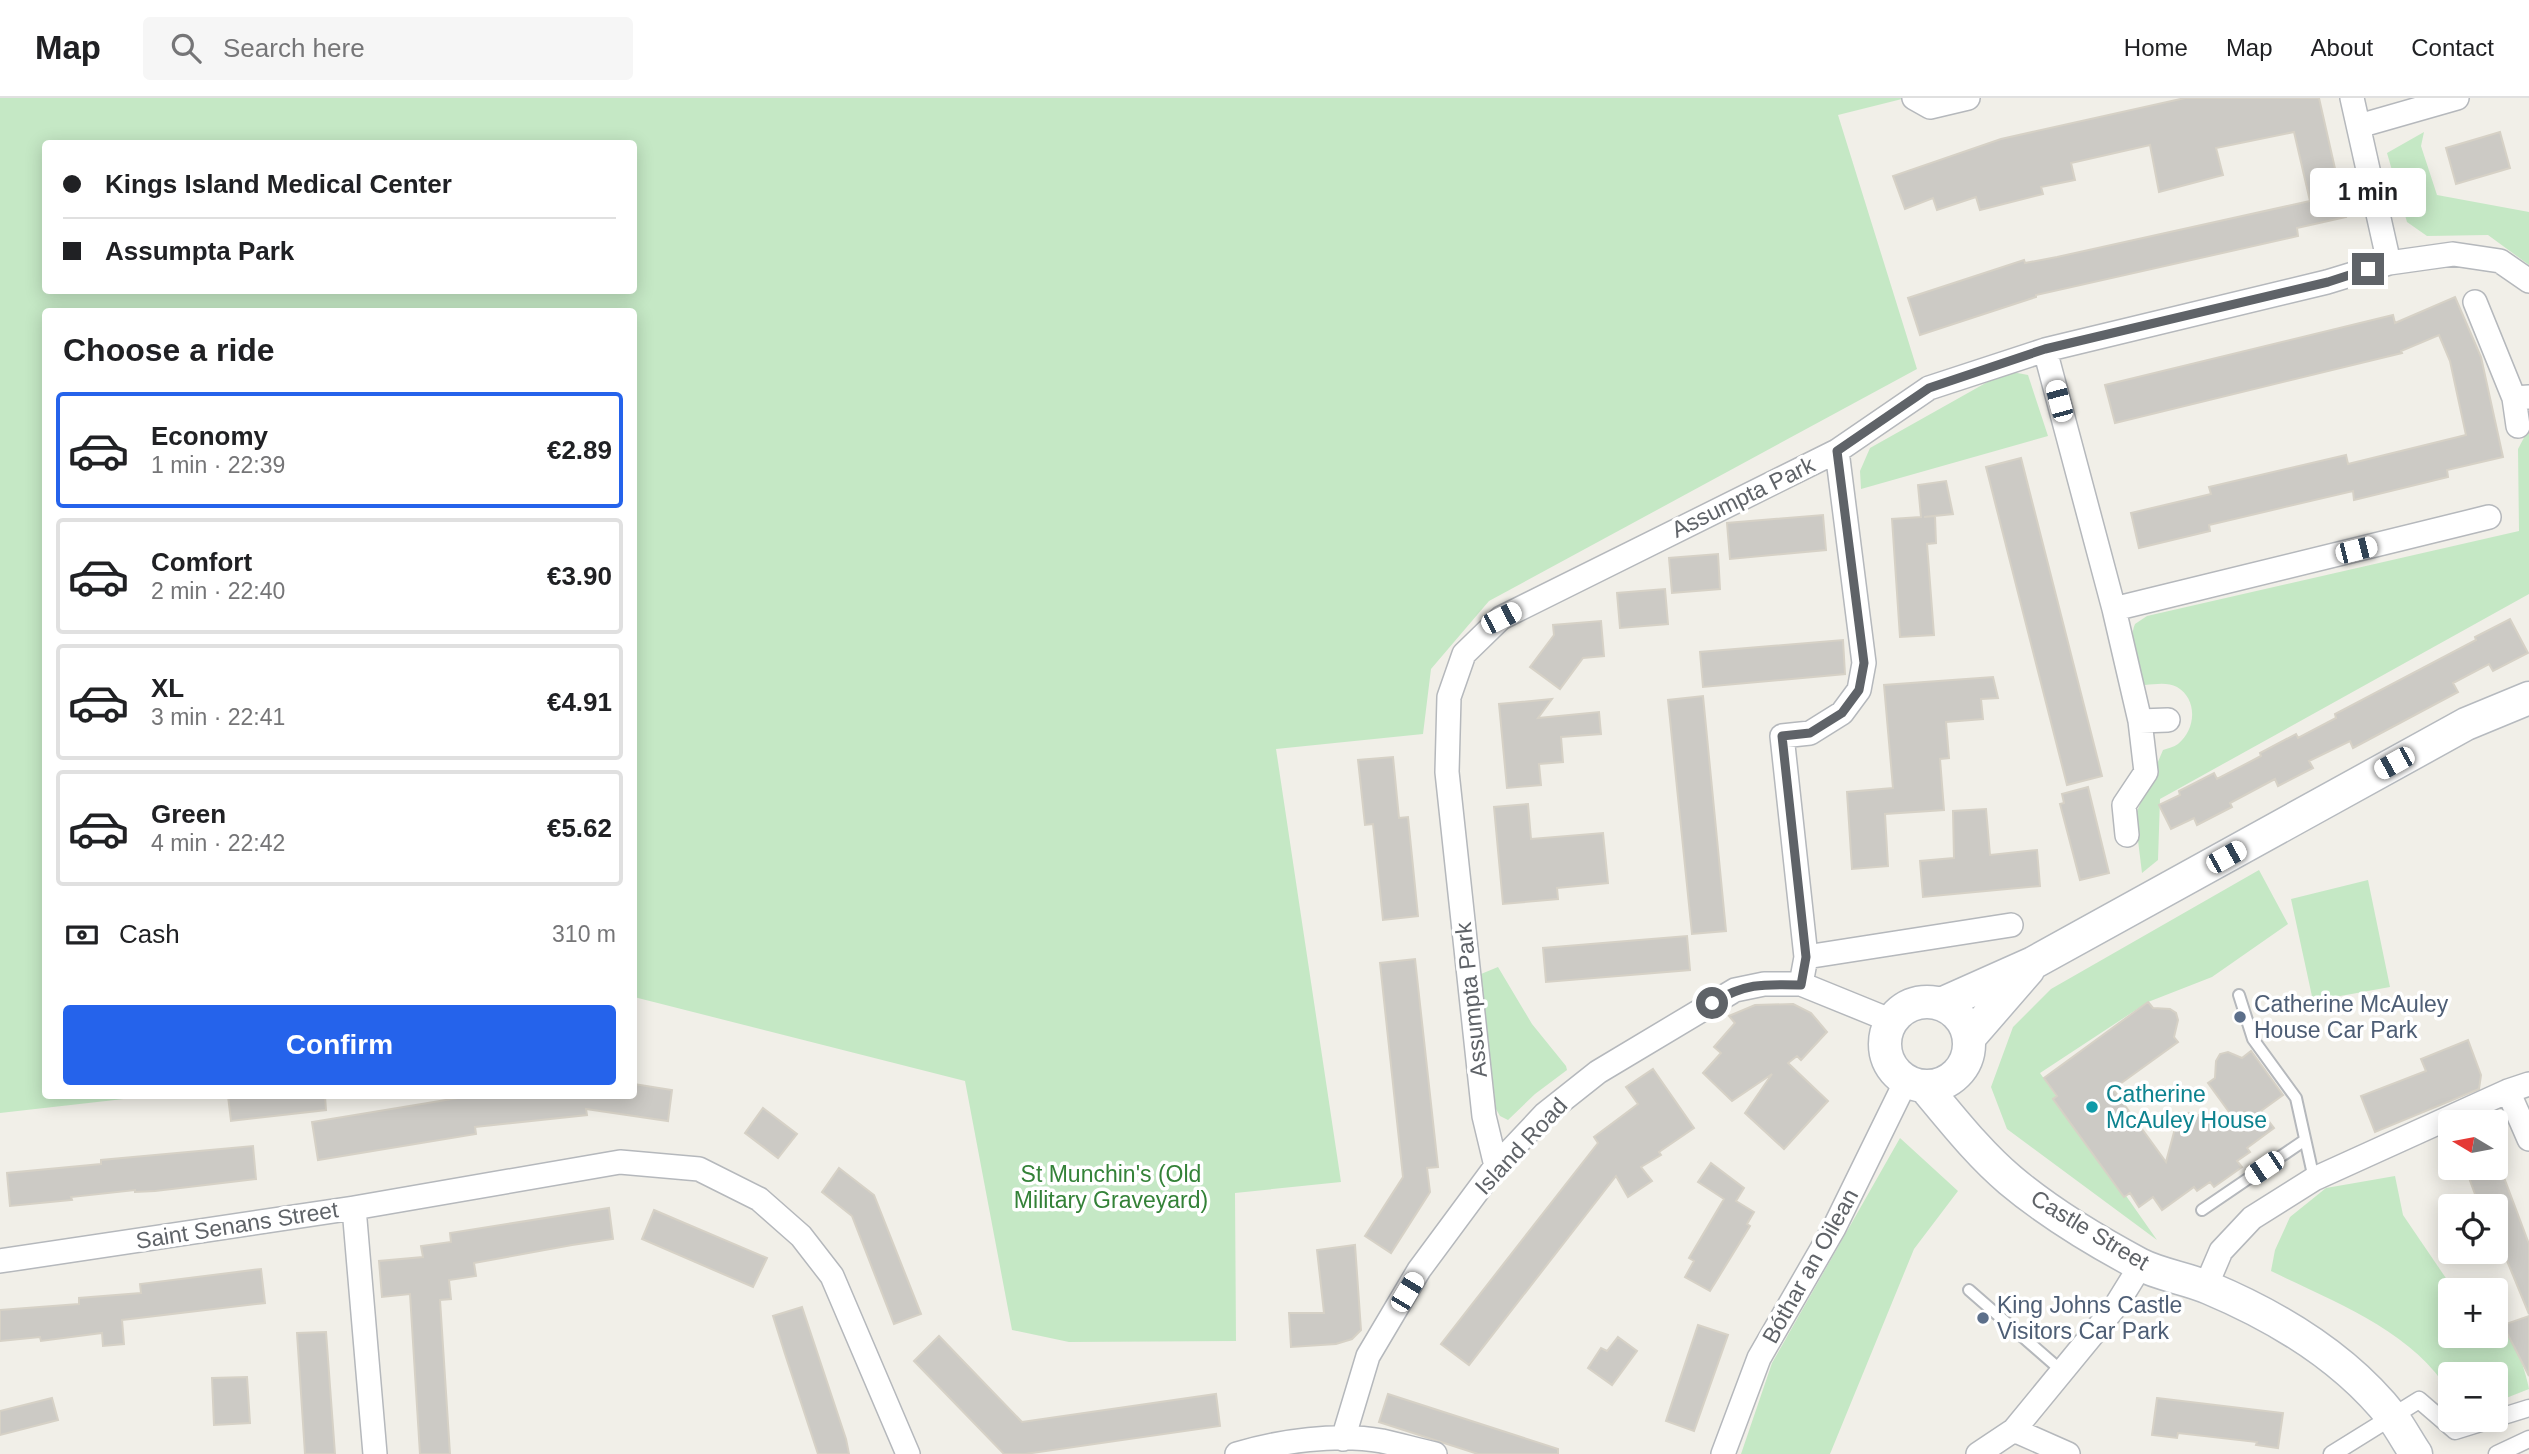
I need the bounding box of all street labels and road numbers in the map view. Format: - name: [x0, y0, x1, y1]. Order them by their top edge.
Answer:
- street label: Assumpta Park: [1667, 451, 1819, 543]
- street label: Assumpta Park: [1450, 921, 1492, 1079]
- street label: Island Road: [1470, 1092, 1572, 1200]
- street label: Bóthar an Oilean: [1757, 1184, 1863, 1348]
- street label: Castle Street: [2026, 1185, 2154, 1276]
- street label: Saint Senans Street: [134, 1196, 341, 1254]

